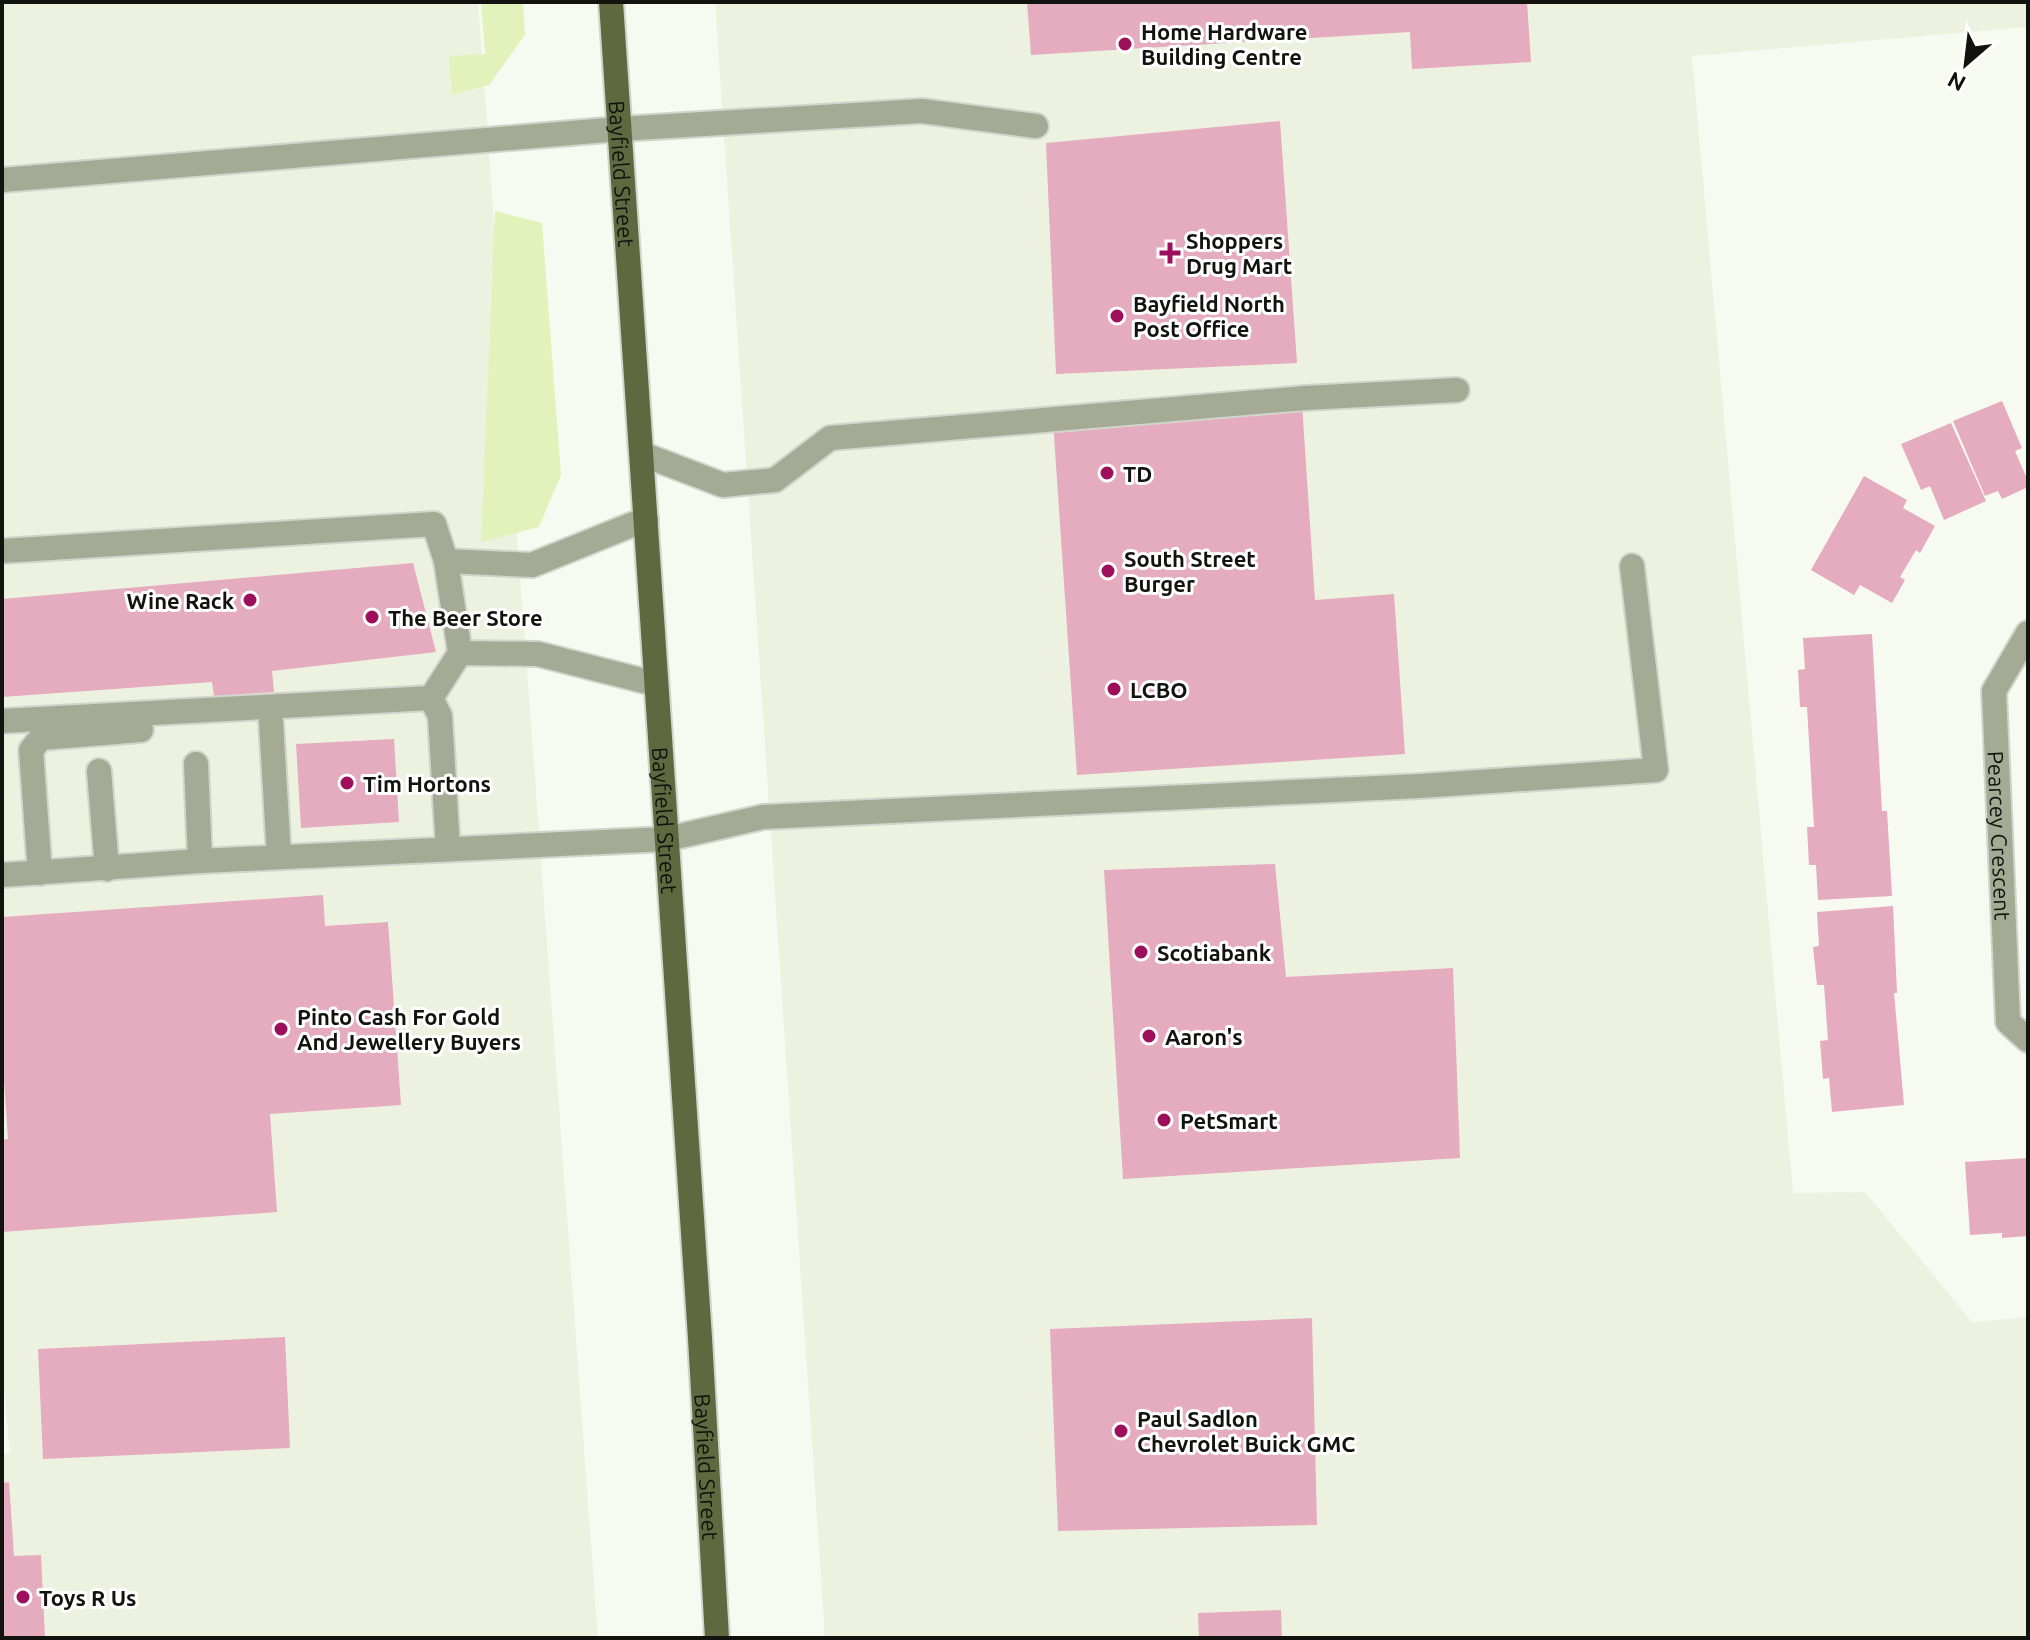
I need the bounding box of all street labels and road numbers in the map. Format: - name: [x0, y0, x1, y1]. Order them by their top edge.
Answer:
- street label: Bayfield Street: [605, 99, 640, 248]
- street label: Bayfield Street: [648, 746, 683, 895]
- street label: Pearcey Crescent: [1984, 750, 2016, 921]
- street label: Bayfield Street: [691, 1393, 724, 1541]

